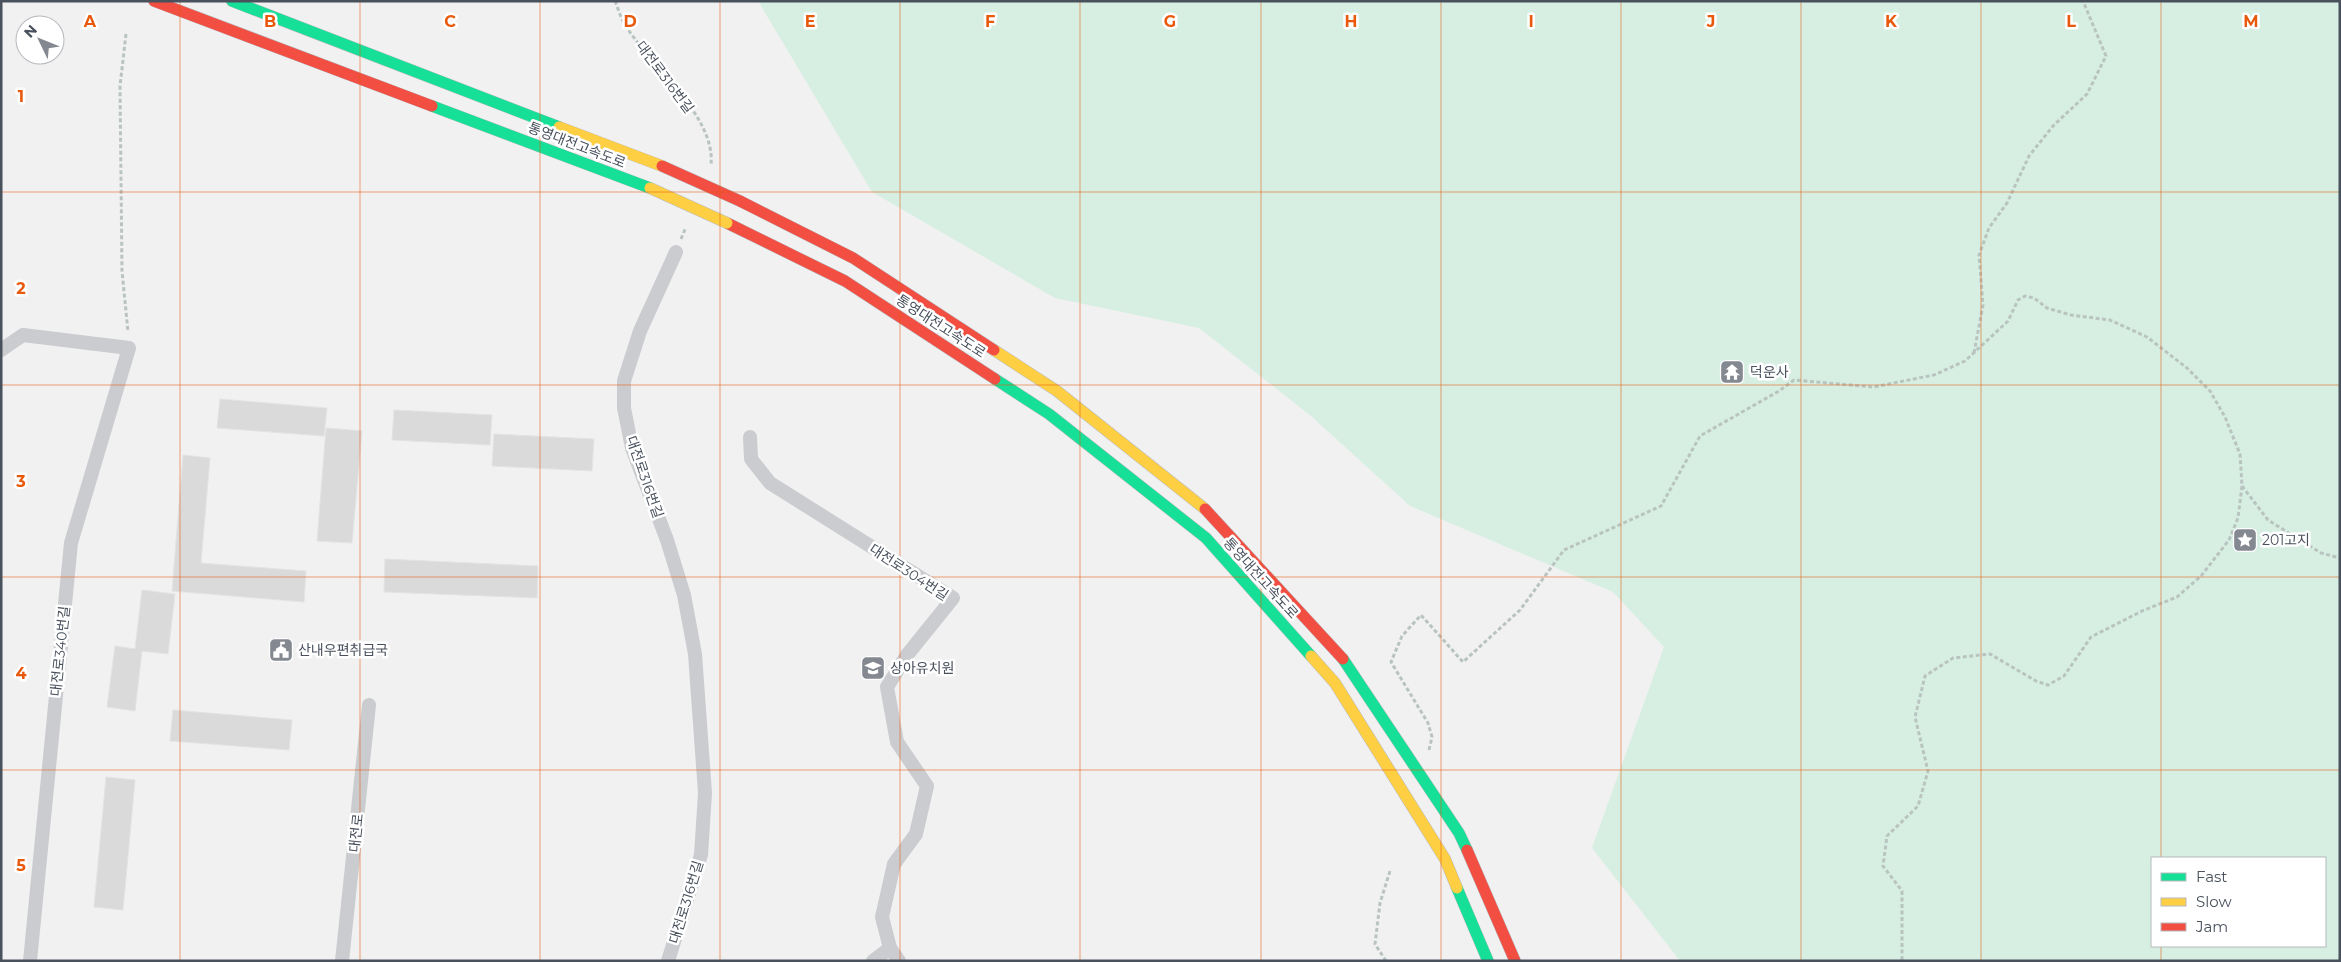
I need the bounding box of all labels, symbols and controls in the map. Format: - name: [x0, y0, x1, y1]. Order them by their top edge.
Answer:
- text: A: [83, 12, 97, 31]
- text: B: [264, 12, 276, 31]
- text: C: [444, 12, 456, 31]
- text: D: [623, 12, 637, 31]
- text: E: [805, 12, 815, 31]
- text: F: [985, 12, 995, 31]
- text: G: [1164, 12, 1176, 31]
- text: H: [1345, 12, 1357, 31]
- text: I: [1528, 12, 1534, 31]
- text: J: [1706, 12, 1715, 31]
- text: K: [1885, 12, 1898, 31]
- text: L: [2066, 12, 2076, 31]
- text: M: [2243, 12, 2259, 31]
- north arrow: [15, 15, 65, 65]
- text: N: [20, 21, 41, 41]
- street label: 대전로316번길: [632, 37, 698, 117]
- text: 1: [18, 87, 24, 106]
- street label: 통영대전고속도로: [526, 118, 628, 172]
- text: 2: [16, 279, 26, 298]
- street label: 통영대전고속도로: [893, 290, 989, 362]
- temple icon: 덕운사: [1719, 359, 1745, 385]
- place label: 덕운사: [1750, 363, 1789, 381]
- street label: 대전로316번길: [623, 433, 667, 521]
- text: 3: [15, 472, 26, 491]
- place icon: 201고지: [2232, 527, 2258, 553]
- place label: 201고지: [2262, 531, 2310, 549]
- street label: 통영대전고속도로: [1220, 534, 1302, 622]
- street label: 대전로304번길: [866, 540, 952, 604]
- street label: 대전로340번길: [46, 605, 74, 697]
- public building icon: 산내우편취급국: [268, 637, 294, 663]
- place label: 산내우편취급국: [298, 641, 388, 659]
- school or university icon: 상아유치원: [860, 655, 886, 681]
- place label: 상아유치원: [890, 659, 954, 677]
- text: 4: [15, 664, 27, 683]
- street label: 대전로: [345, 813, 367, 853]
- text: 5: [16, 856, 26, 875]
- legend: [2151, 857, 2326, 947]
- street label: 대전로316번길: [665, 858, 707, 946]
- text: Fast: [2196, 867, 2227, 886]
- text: Slow: [2196, 892, 2232, 911]
- text: Jam: [2195, 917, 2228, 936]

